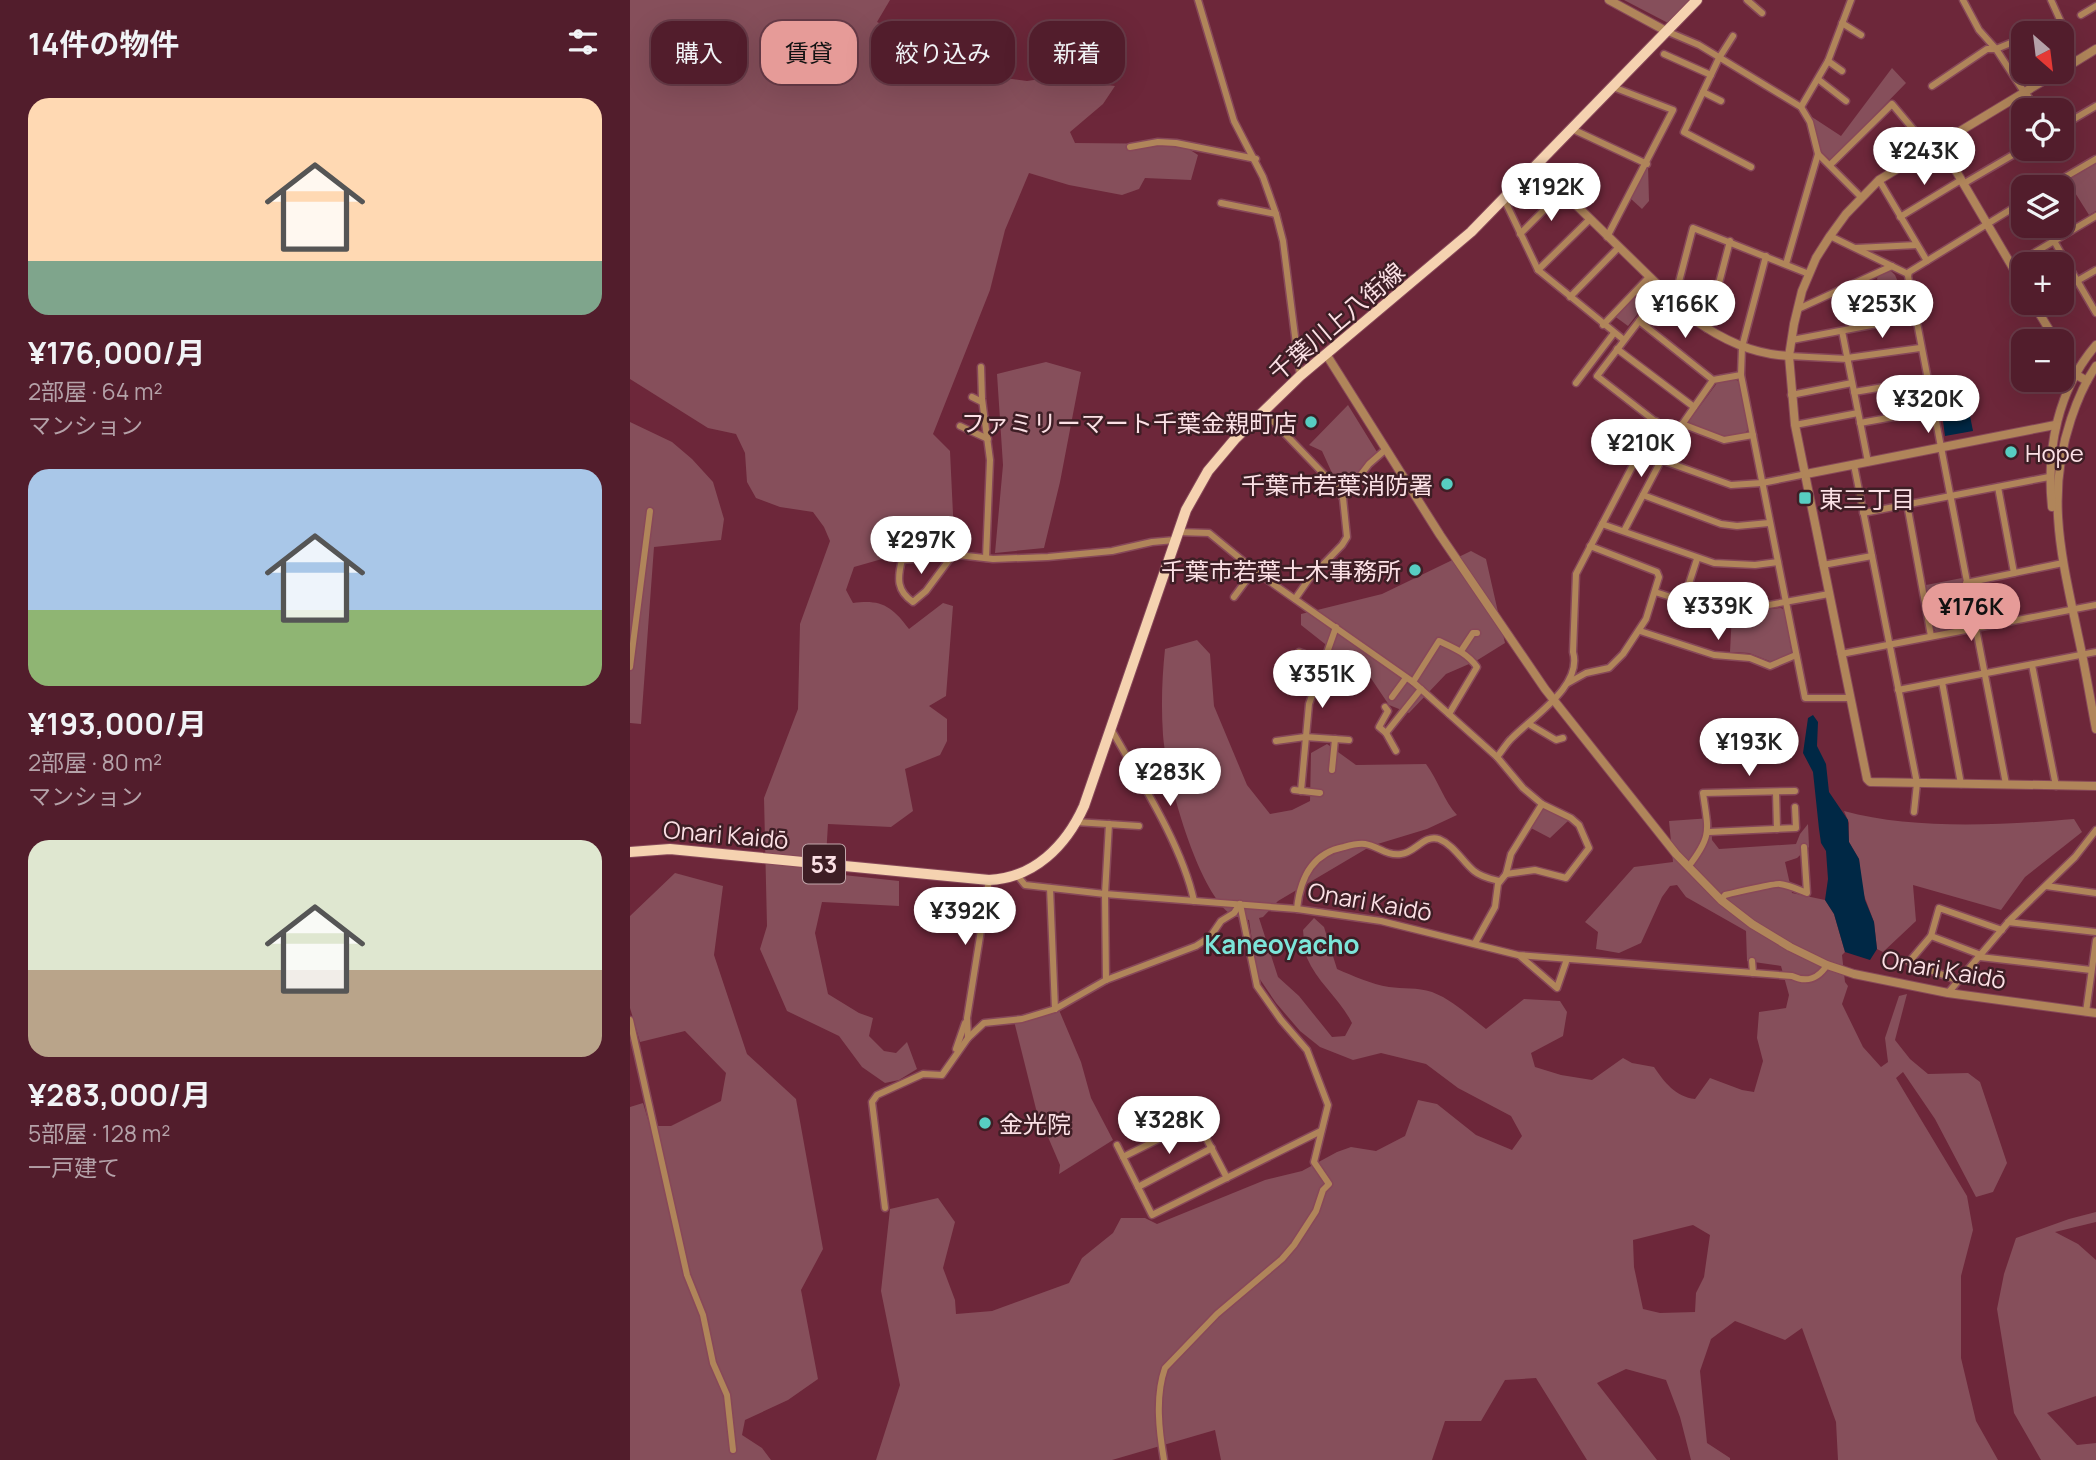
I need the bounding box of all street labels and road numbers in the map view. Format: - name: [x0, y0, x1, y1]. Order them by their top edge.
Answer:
- street label: 千葉川上八街線: [1261, 254, 1411, 388]
- street label: Onari Kaidō: [662, 812, 790, 856]
- road number: 53: [803, 844, 845, 884]
- street label: Onari Kaidō: [1305, 874, 1435, 928]
- street label: Onari Kaidō: [1879, 942, 2009, 996]

